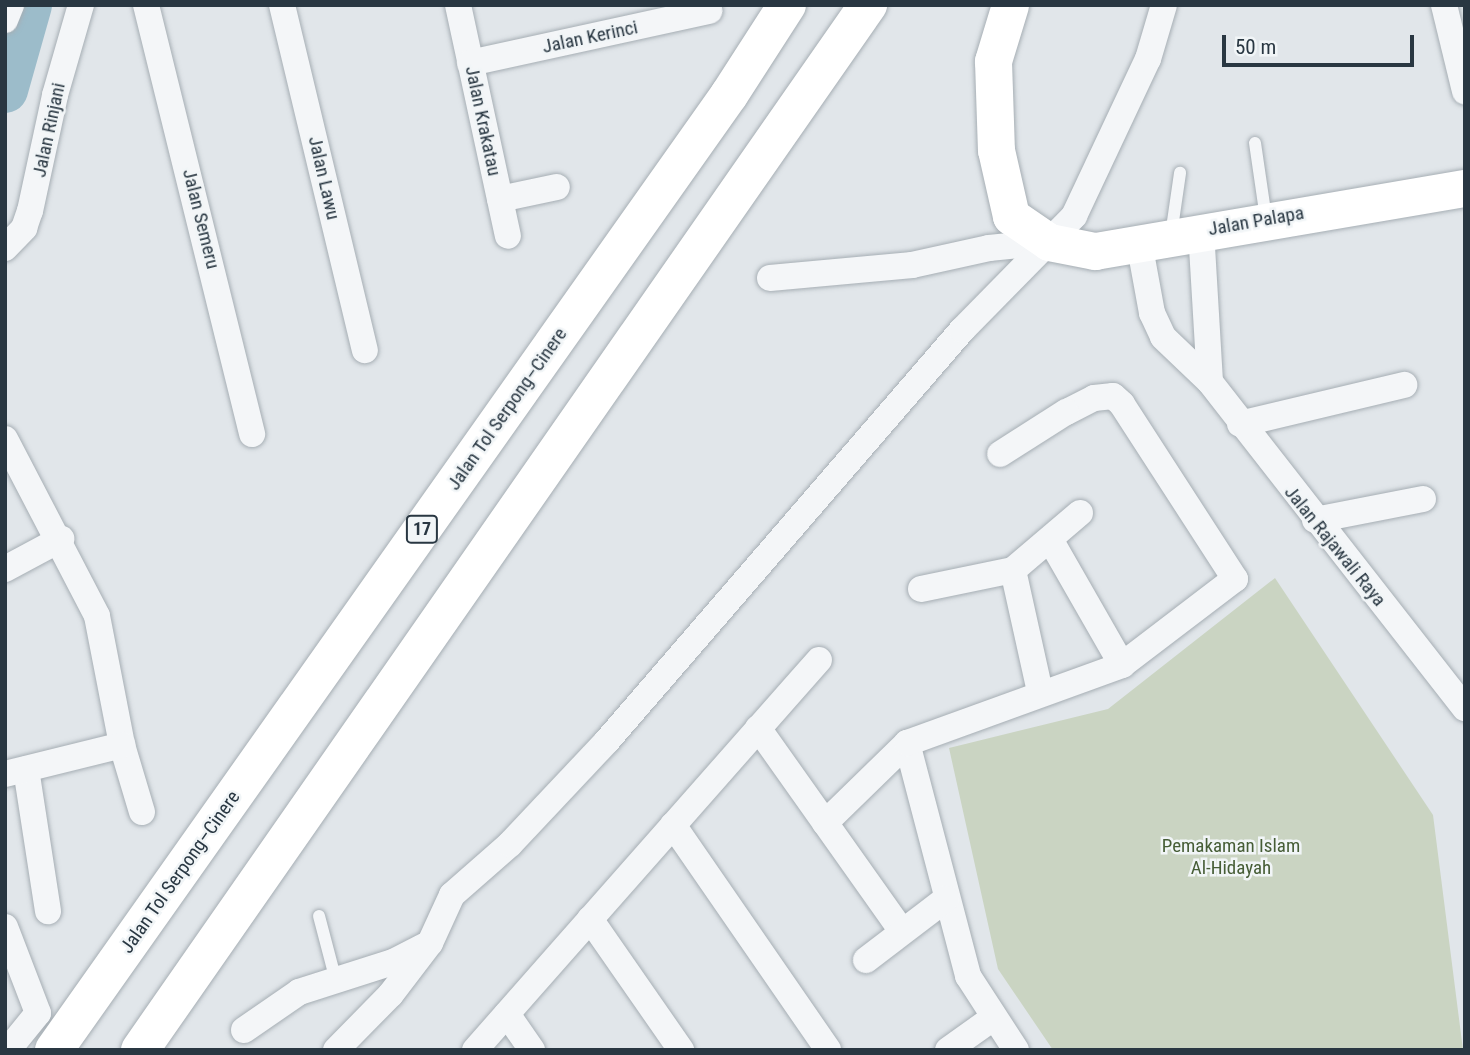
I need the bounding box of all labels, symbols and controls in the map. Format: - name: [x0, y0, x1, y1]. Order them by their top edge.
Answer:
- street label: Jalan Kerinci: [540, 16, 640, 58]
- scale bar: [1225, 21, 1418, 65]
- text: 50 m: [1235, 35, 1276, 59]
- street label: Jalan Krakatau: [460, 64, 506, 178]
- street label: Jalan Rinjani: [28, 81, 70, 179]
- street label: Jalan Lawu: [303, 134, 345, 222]
- street label: Jalan Semeru: [178, 167, 224, 271]
- street label: Jalan Palapa: [1206, 201, 1306, 241]
- street label: Jalan Tol Serpong–Cinere: [442, 323, 572, 495]
- street label: Jalan Rajawali Raya: [1279, 481, 1391, 611]
- road number: 17: [404, 514, 440, 544]
- street label: Jalan Tol Serpong–Cinere: [115, 786, 245, 958]
- park label: Pemakaman Islam Al-Hidayah: [1162, 835, 1300, 879]

